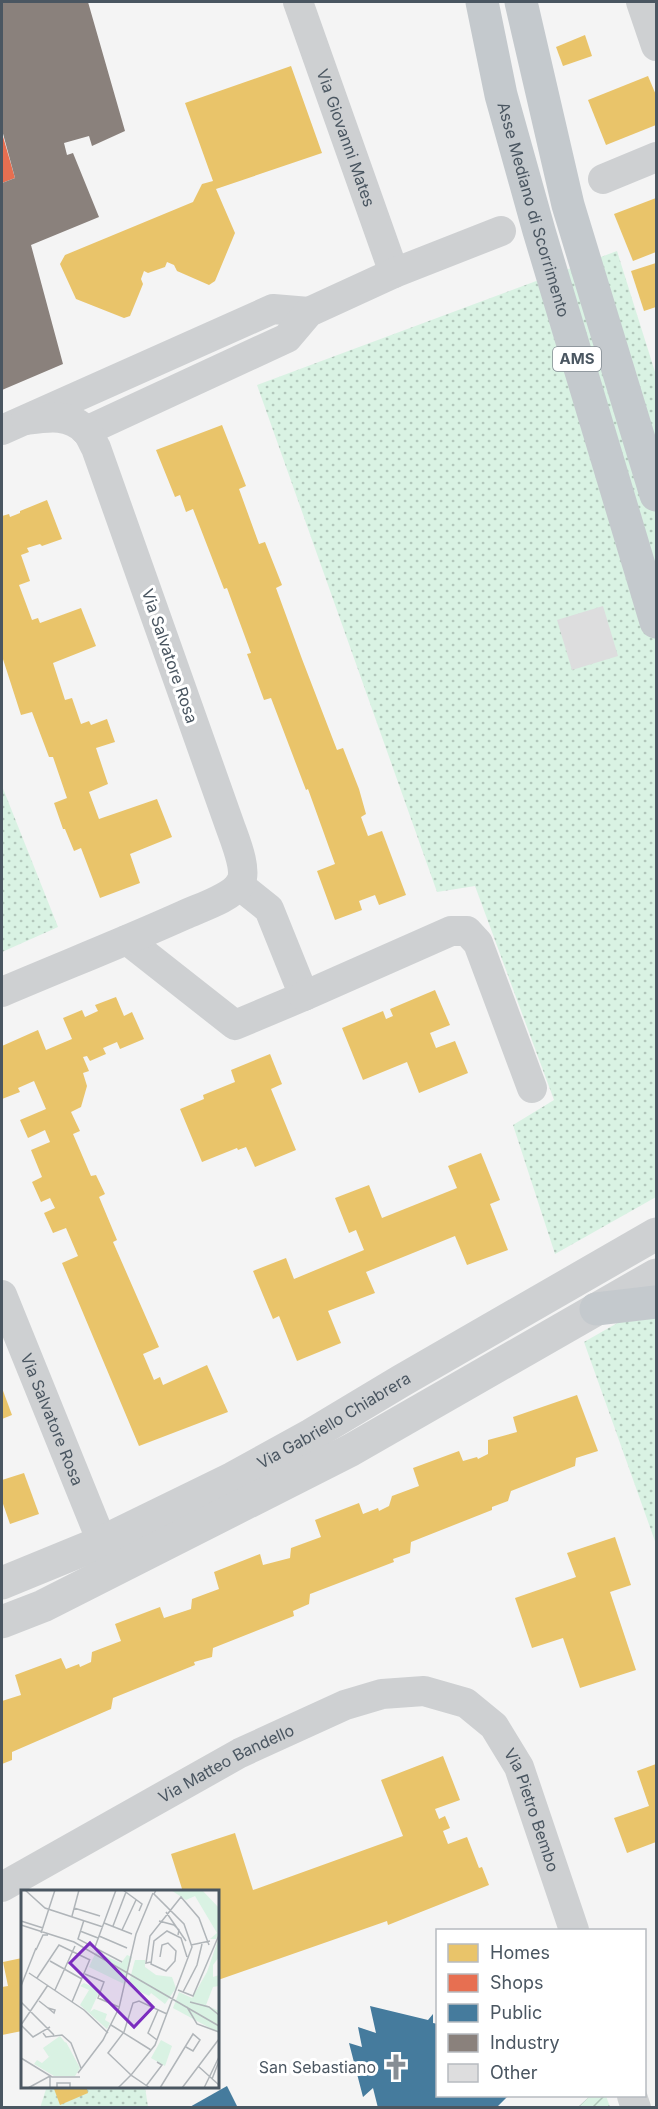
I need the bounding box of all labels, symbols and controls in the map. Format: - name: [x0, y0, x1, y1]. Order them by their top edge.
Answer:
- street label: Via Giovanni Mates: [312, 66, 380, 209]
- street label: Asse Mediano di Scorrimento: [493, 100, 574, 319]
- road number: AMS: [553, 347, 601, 371]
- street label: Via Salvatore Rosa: [138, 586, 202, 726]
- street label: Via Salvatore Rosa: [17, 1350, 88, 1488]
- street label: Via Gabriello Chiabrera: [254, 1368, 414, 1473]
- street label: Via Matteo Bandello: [155, 1720, 297, 1807]
- street label: Via Pietro Bembo: [500, 1744, 564, 1874]
- inset map: [21, 1890, 219, 2088]
- legend: [436, 1929, 646, 2097]
- text: Homes: [490, 1942, 550, 1963]
- text: Shops: [490, 1972, 544, 1993]
- text: Public: [490, 2002, 542, 2023]
- text: Industry: [490, 2032, 560, 2053]
- church icon: San Sebastiano: [381, 2052, 411, 2082]
- place label: San Sebastiano: [259, 2057, 376, 2077]
- text: Other: [490, 2062, 538, 2083]

